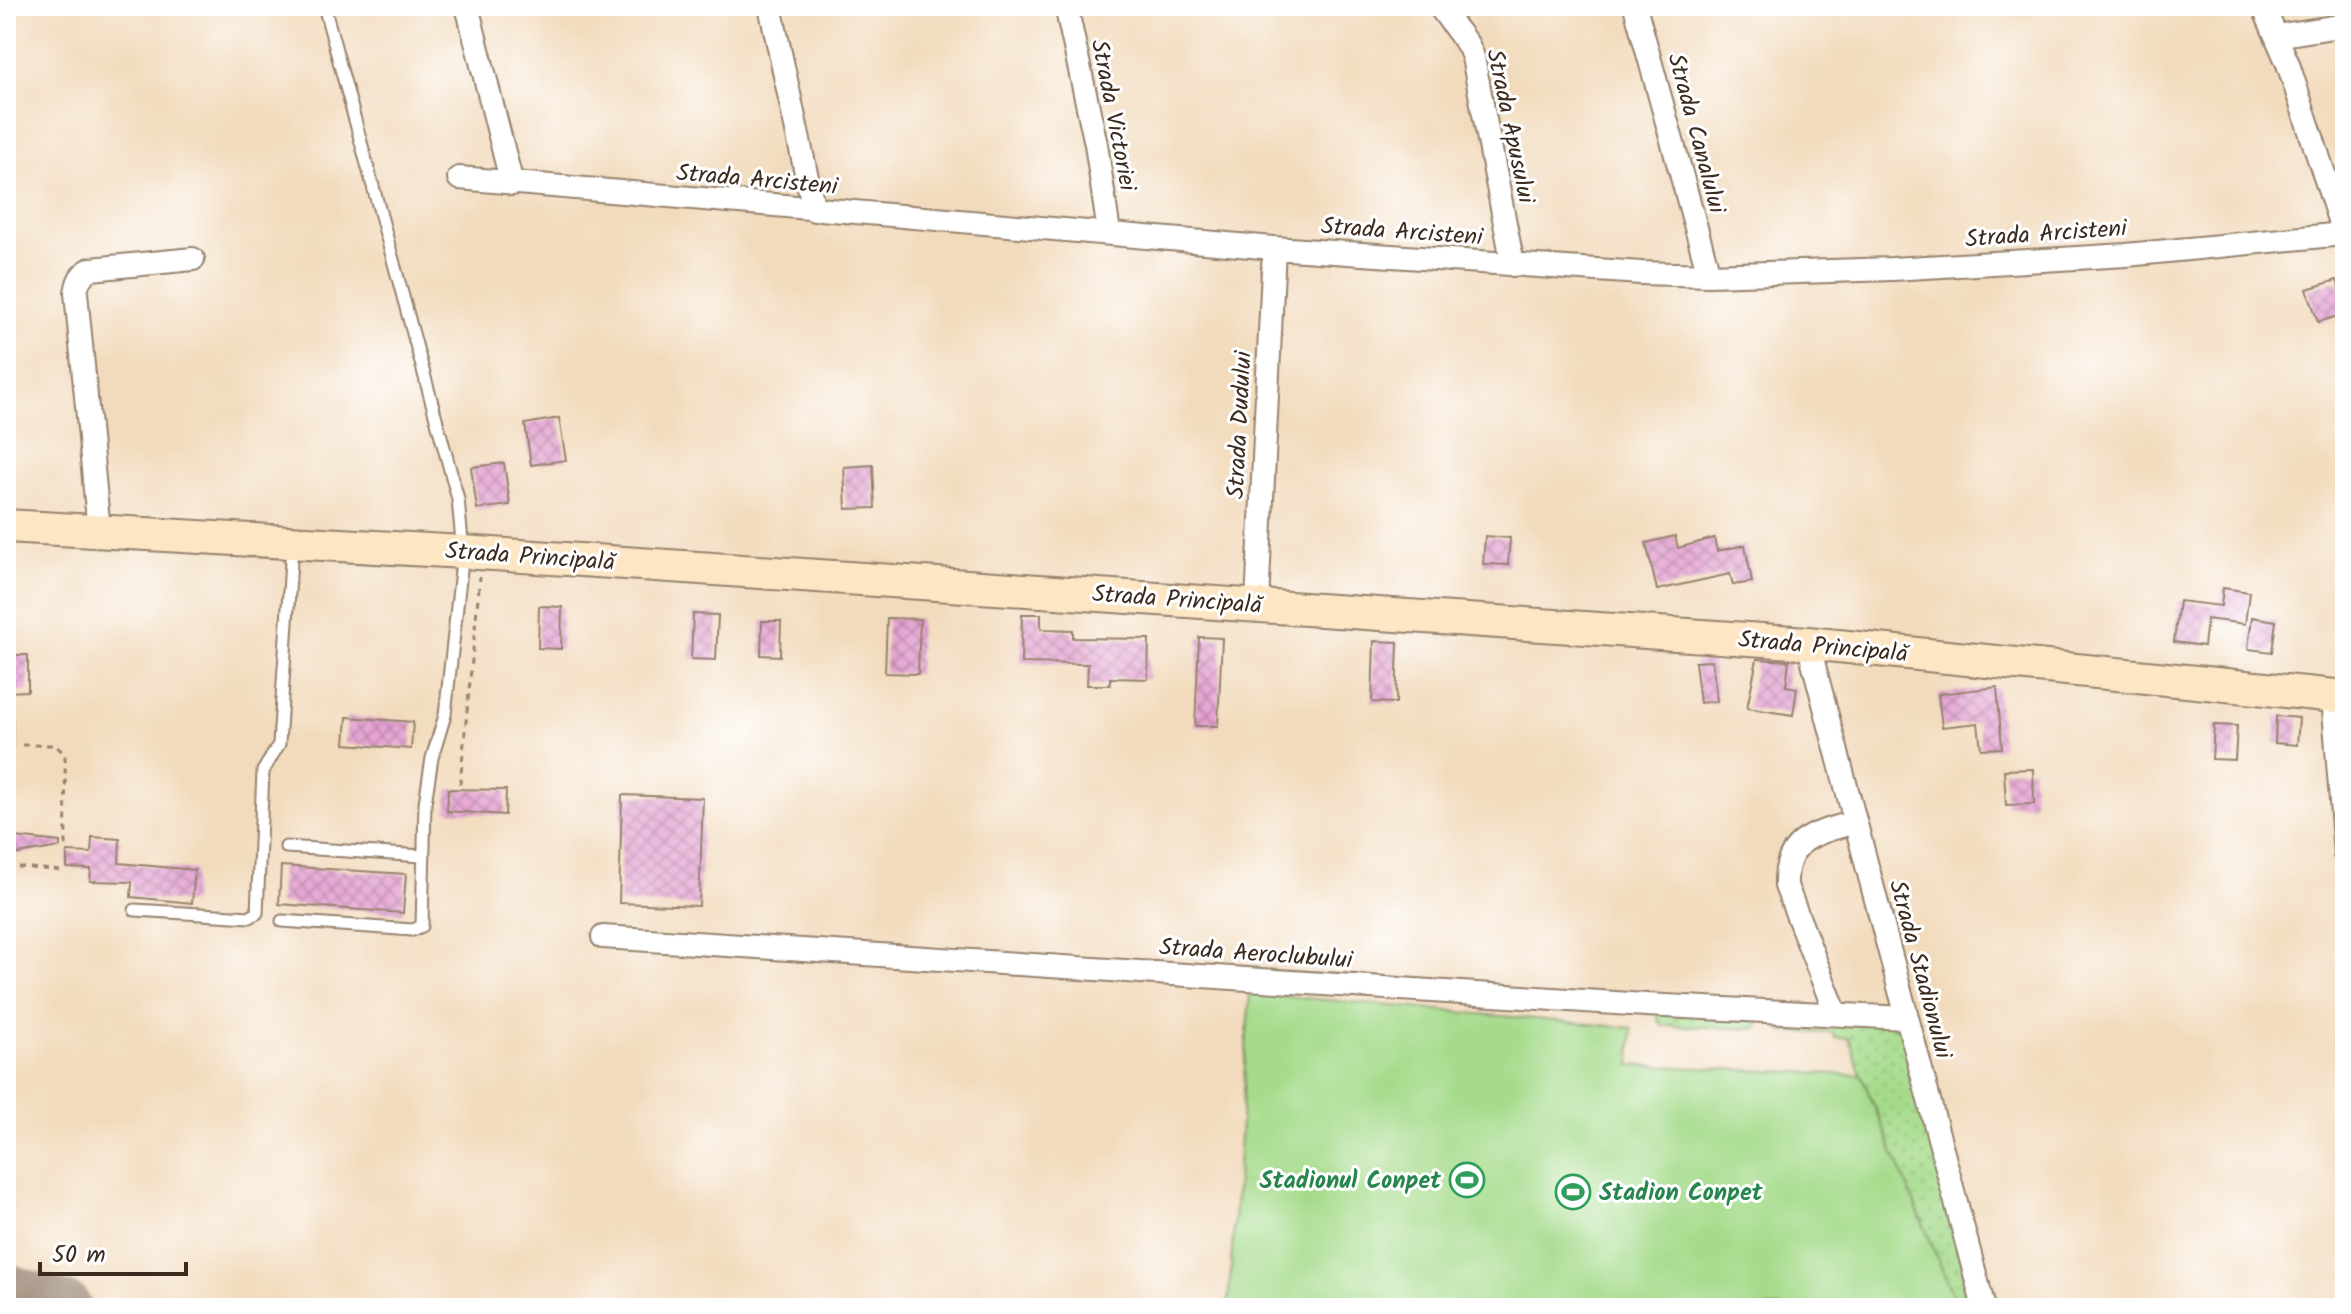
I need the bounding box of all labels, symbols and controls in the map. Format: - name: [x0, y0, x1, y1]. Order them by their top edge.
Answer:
- street label: Strada Victoriei: [1079, 36, 1147, 196]
- street label: Strada Apusului: [1474, 46, 1545, 208]
- street label: Strada Canalului: [1655, 49, 1736, 219]
- street label: Strada Arcisteni: [675, 154, 840, 207]
- street label: Strada Arcisteni: [1320, 207, 1485, 258]
- street label: Strada Arcisteni: [1964, 209, 2129, 260]
- street label: Strada Dudului: [1217, 349, 1264, 500]
- street label: Strada Principală: [444, 532, 619, 583]
- street label: Strada Principală: [1091, 575, 1266, 626]
- street label: Strada Principală: [1737, 621, 1912, 675]
- street label: Strada Stadionului: [1877, 876, 1962, 1064]
- street label: Strada Aeroclubului: [1158, 928, 1355, 981]
- sports icon: Stadionul Conpet: [1448, 1161, 1486, 1199]
- place label: Stadionul Conpet: [1259, 1162, 1442, 1201]
- sports icon: Stadion Conpet: [1554, 1173, 1592, 1211]
- place label: Stadion Conpet: [1599, 1174, 1764, 1213]
- scale bar: [40, 1226, 186, 1276]
- text: 50 m: [52, 1236, 106, 1275]

